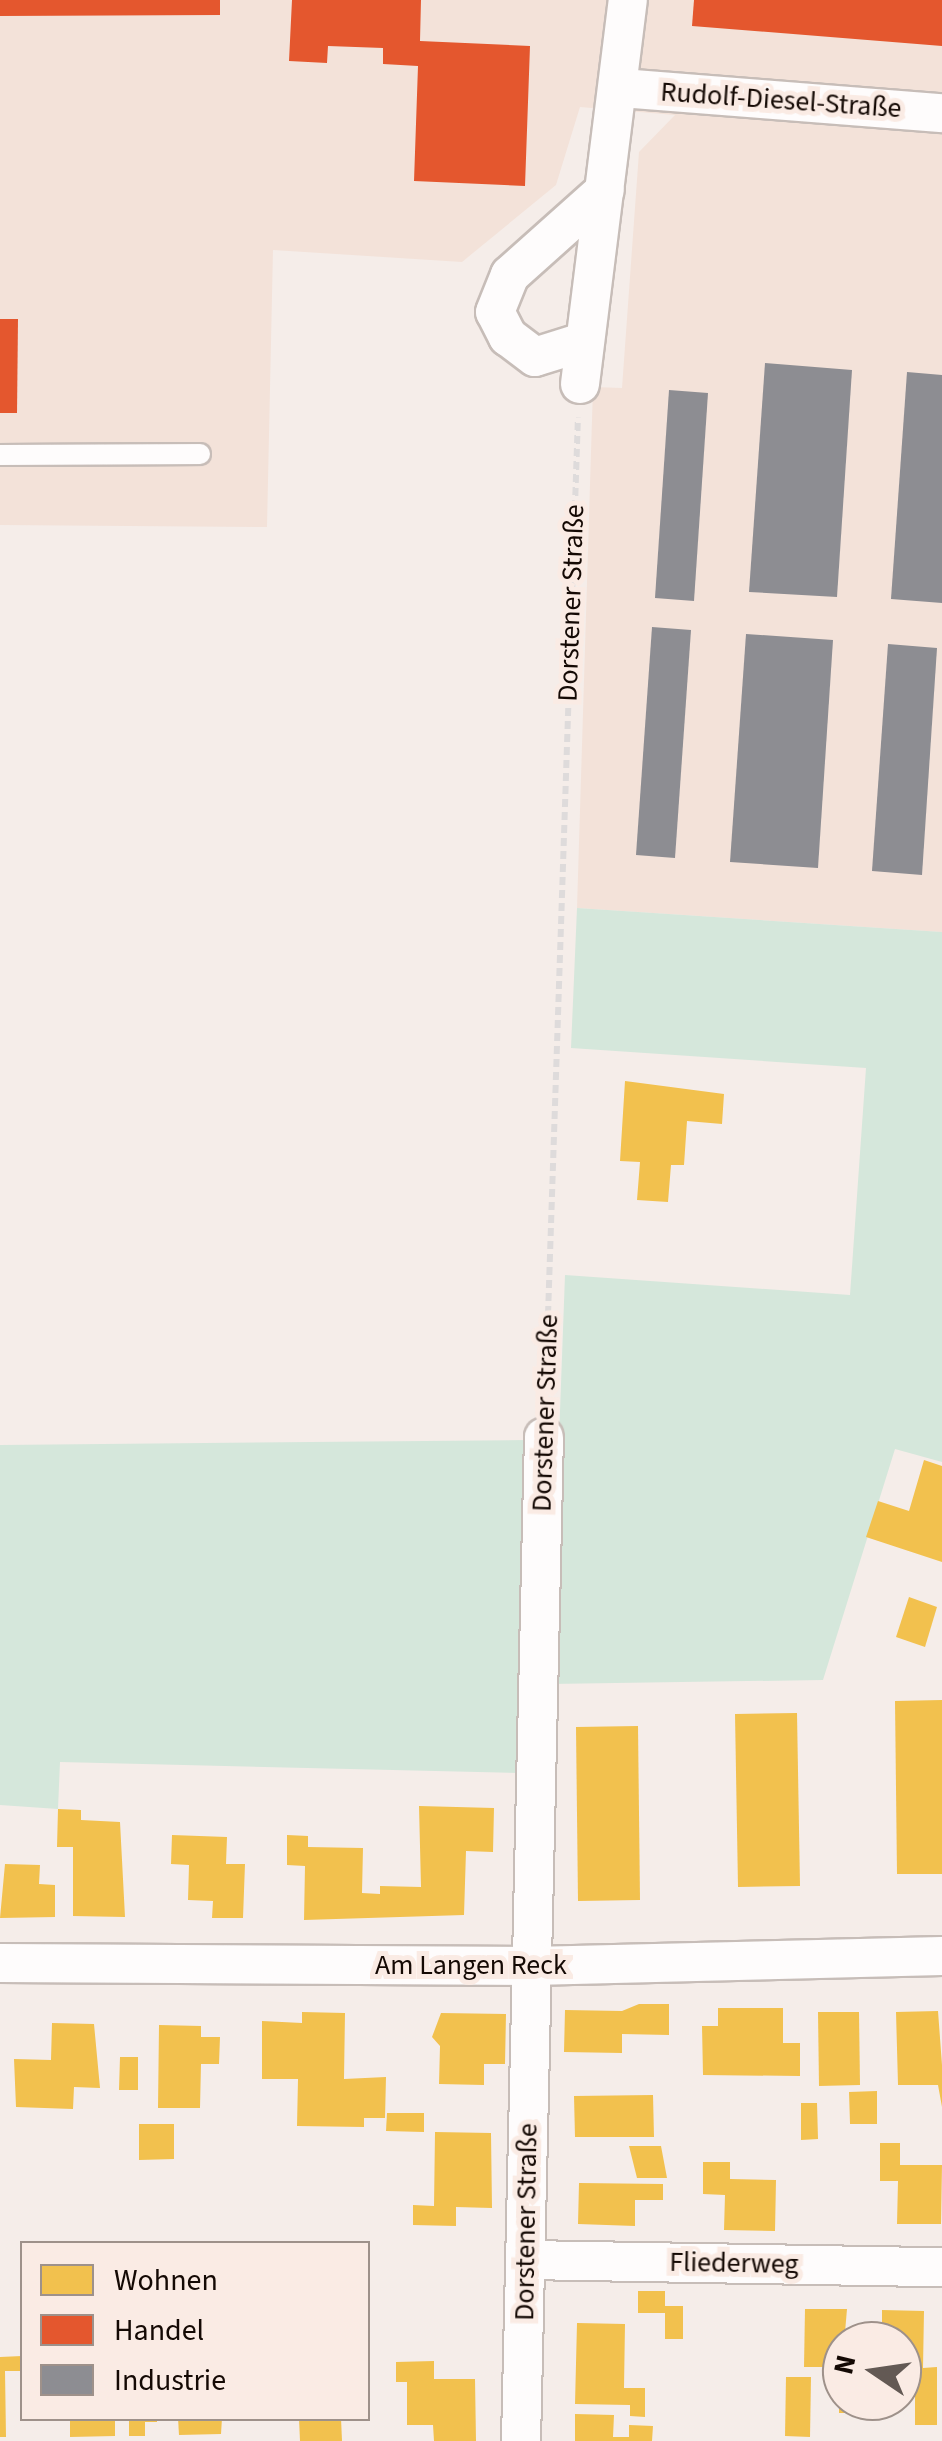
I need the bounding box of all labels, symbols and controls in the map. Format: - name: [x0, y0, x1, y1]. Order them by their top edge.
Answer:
- street label: Rudolf-Diesel-Straße: [659, 75, 903, 125]
- street label: Dorstener Straße: [551, 504, 591, 702]
- street label: Dorstener Straße: [525, 1314, 565, 1512]
- street label: Am Langen Reck: [375, 1948, 567, 1982]
- street label: Dorstener Straße: [507, 2123, 545, 2321]
- legend: [20, 2241, 370, 2421]
- street label: Fliederweg: [669, 2245, 799, 2281]
- text: Wohnen: [114, 2259, 218, 2302]
- text: Handel: [114, 2309, 204, 2352]
- north arrow: [822, 2321, 922, 2421]
- text: N: [823, 2351, 866, 2378]
- text: Industrie: [114, 2359, 226, 2402]

